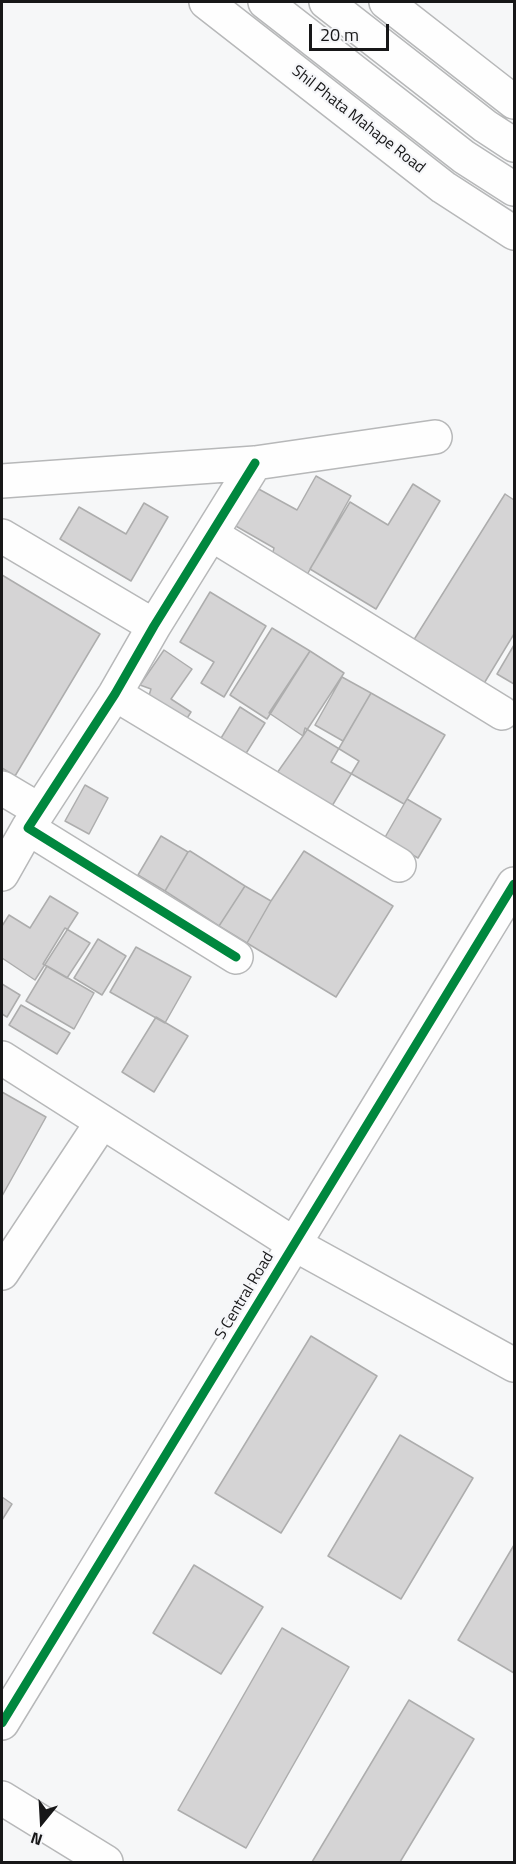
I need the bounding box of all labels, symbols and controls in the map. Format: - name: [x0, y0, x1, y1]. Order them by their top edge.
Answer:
- scale bar: [312, 12, 392, 50]
- text: 20 m: [320, 21, 359, 48]
- street label: Shil Phata Mahape Road: [287, 62, 429, 178]
- street label: S Central Road: [211, 1249, 279, 1343]
- north arrow: [12, 1792, 72, 1852]
- text: N: [27, 1826, 45, 1852]

